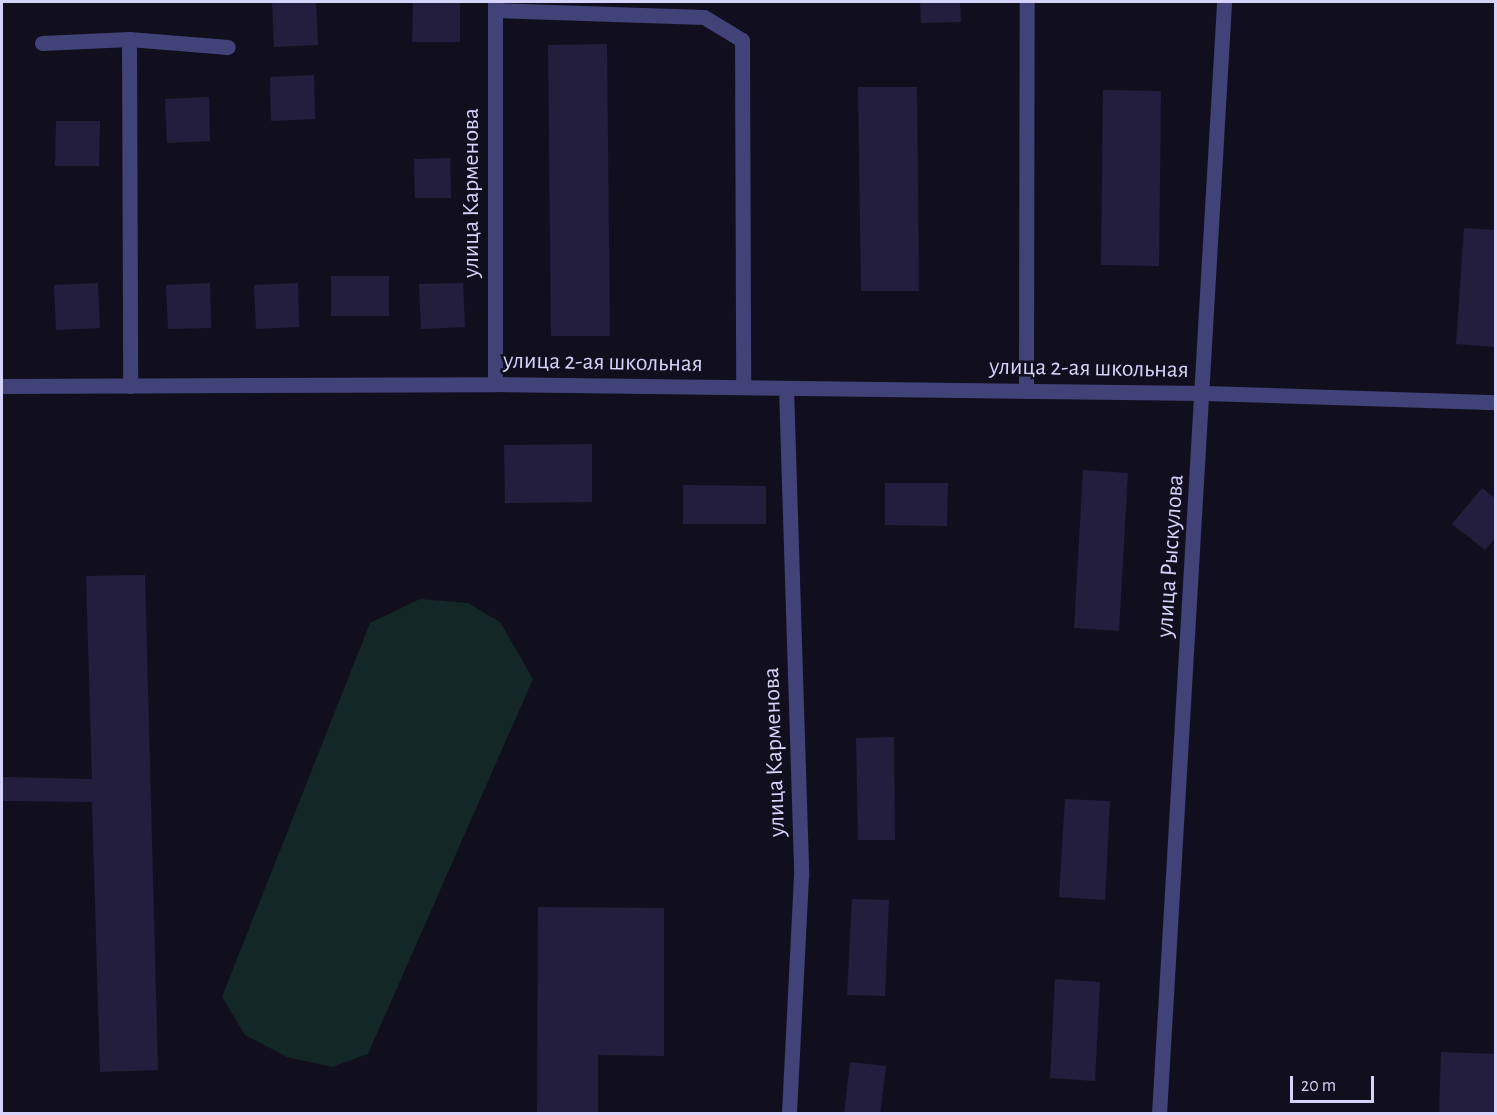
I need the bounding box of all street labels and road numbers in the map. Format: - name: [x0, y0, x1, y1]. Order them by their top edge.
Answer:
- street label: улица Карменова: [458, 108, 486, 278]
- street label: улица 2-ая школьная: [503, 347, 703, 379]
- street label: улица 2-ая школьная: [989, 353, 1189, 385]
- street label: улица Рыскулова: [1151, 474, 1191, 638]
- street label: улица Карменова: [758, 667, 792, 837]

